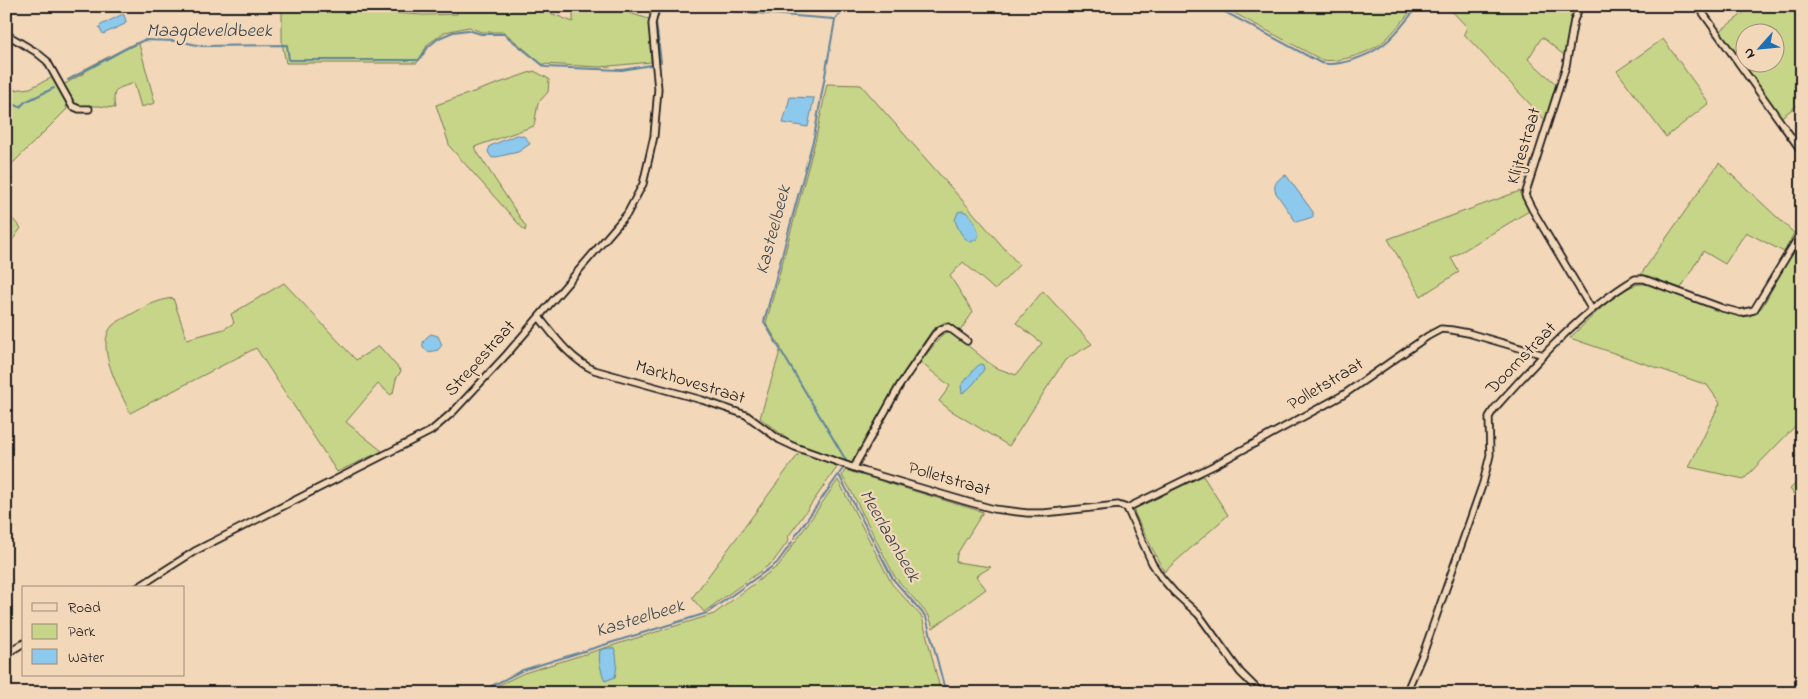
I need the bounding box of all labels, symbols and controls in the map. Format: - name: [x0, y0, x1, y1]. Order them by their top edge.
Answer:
- water label: Maagdeveldbeek: [146, 18, 272, 46]
- north arrow: [1736, 22, 1786, 72]
- text: N: [1738, 44, 1761, 62]
- street label: Klijtestraat: [1501, 104, 1549, 188]
- water label: Kasteelbeek: [749, 182, 799, 278]
- street label: Strepestraat: [439, 315, 523, 403]
- street label: Doornstraat: [1480, 317, 1564, 402]
- street label: Polletstraat: [1283, 352, 1369, 418]
- street label: Markhovestraat: [632, 354, 748, 412]
- street label: Polletstraat: [905, 456, 993, 504]
- water label: Meerlaanbeek: [852, 485, 927, 588]
- legend: [22, 586, 185, 676]
- water label: Kasteelbeek: [592, 593, 688, 645]
- text: Road: [68, 597, 101, 619]
- text: Park: [68, 621, 96, 643]
- text: Water: [68, 647, 104, 669]

